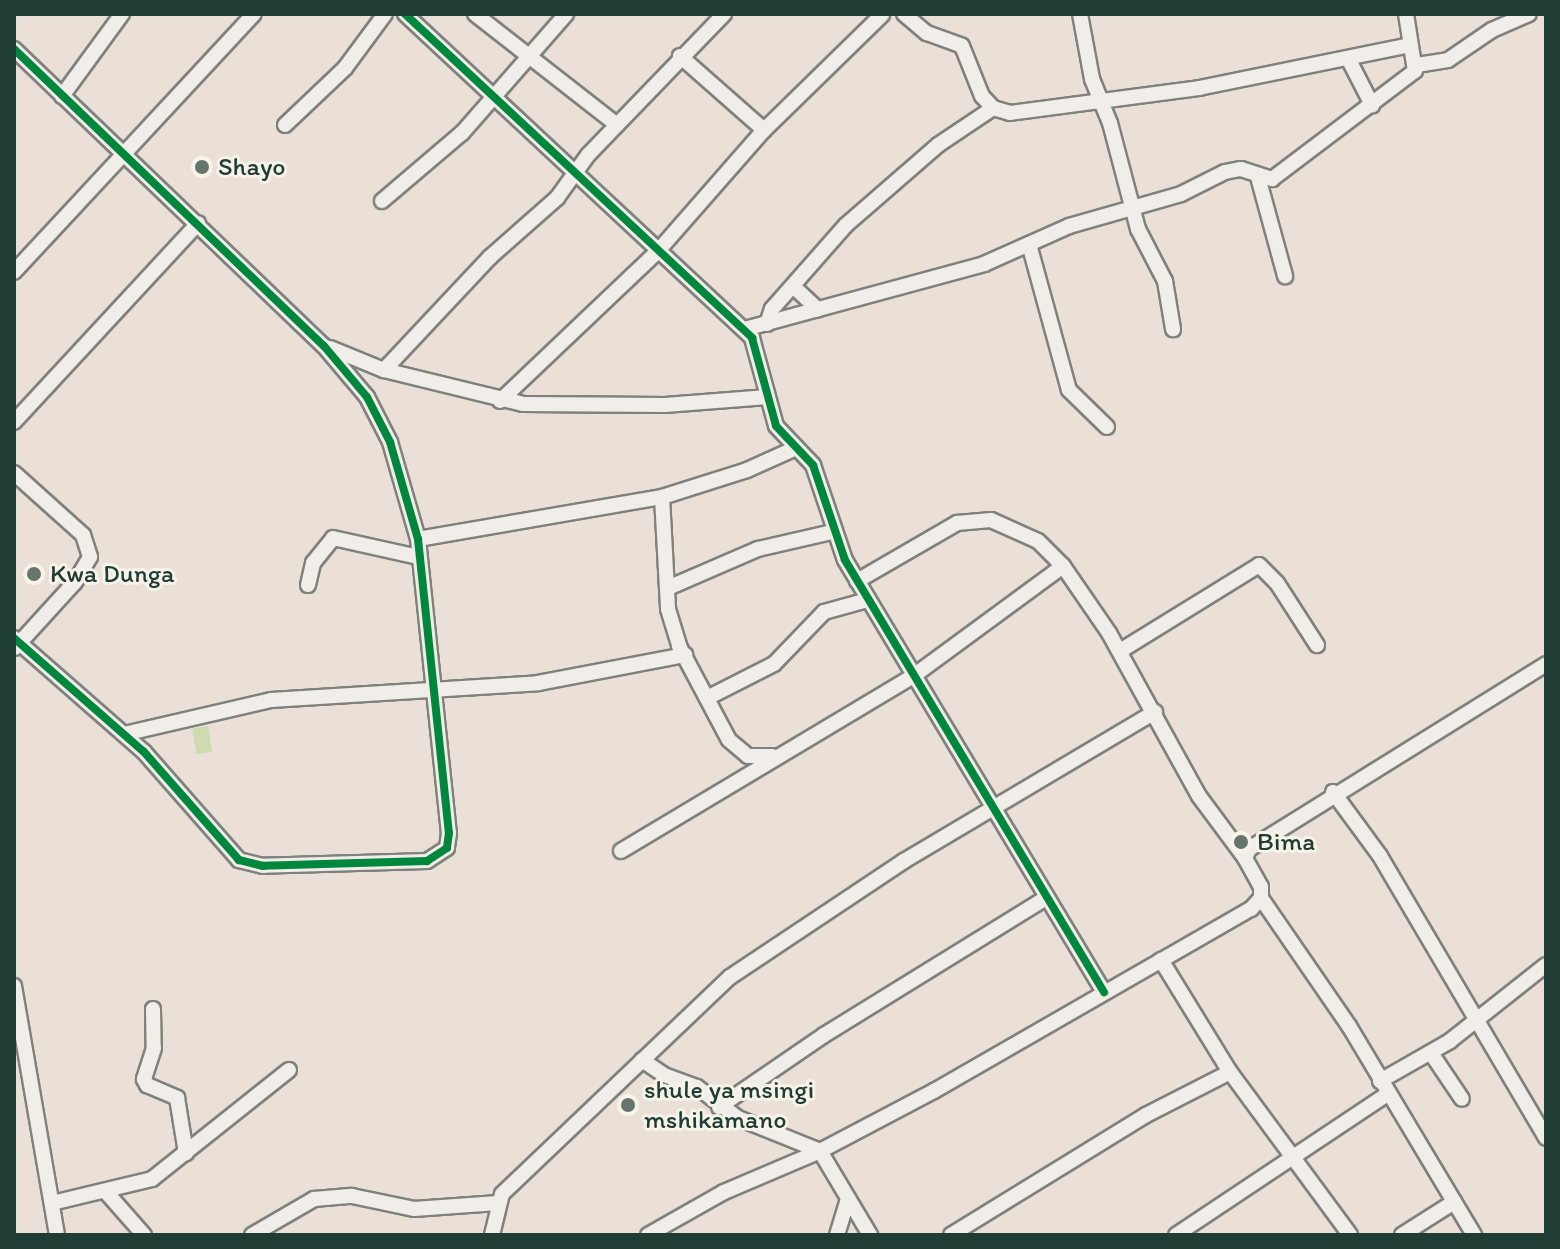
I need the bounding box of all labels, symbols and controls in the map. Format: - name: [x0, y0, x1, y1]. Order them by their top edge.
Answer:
- place label: Shayo: [218, 151, 286, 183]
- marker: Shayo: [193, 158, 211, 176]
- place label: Kwa Dunga: [50, 558, 176, 590]
- marker: Kwa Dunga: [25, 565, 43, 583]
- place label: Bima: [1257, 826, 1315, 858]
- marker: Bima: [1232, 833, 1250, 851]
- place label: shule ya msingi mshikamano: [644, 1074, 815, 1136]
- marker: shule ya msingi mshikamano: [619, 1096, 637, 1114]

